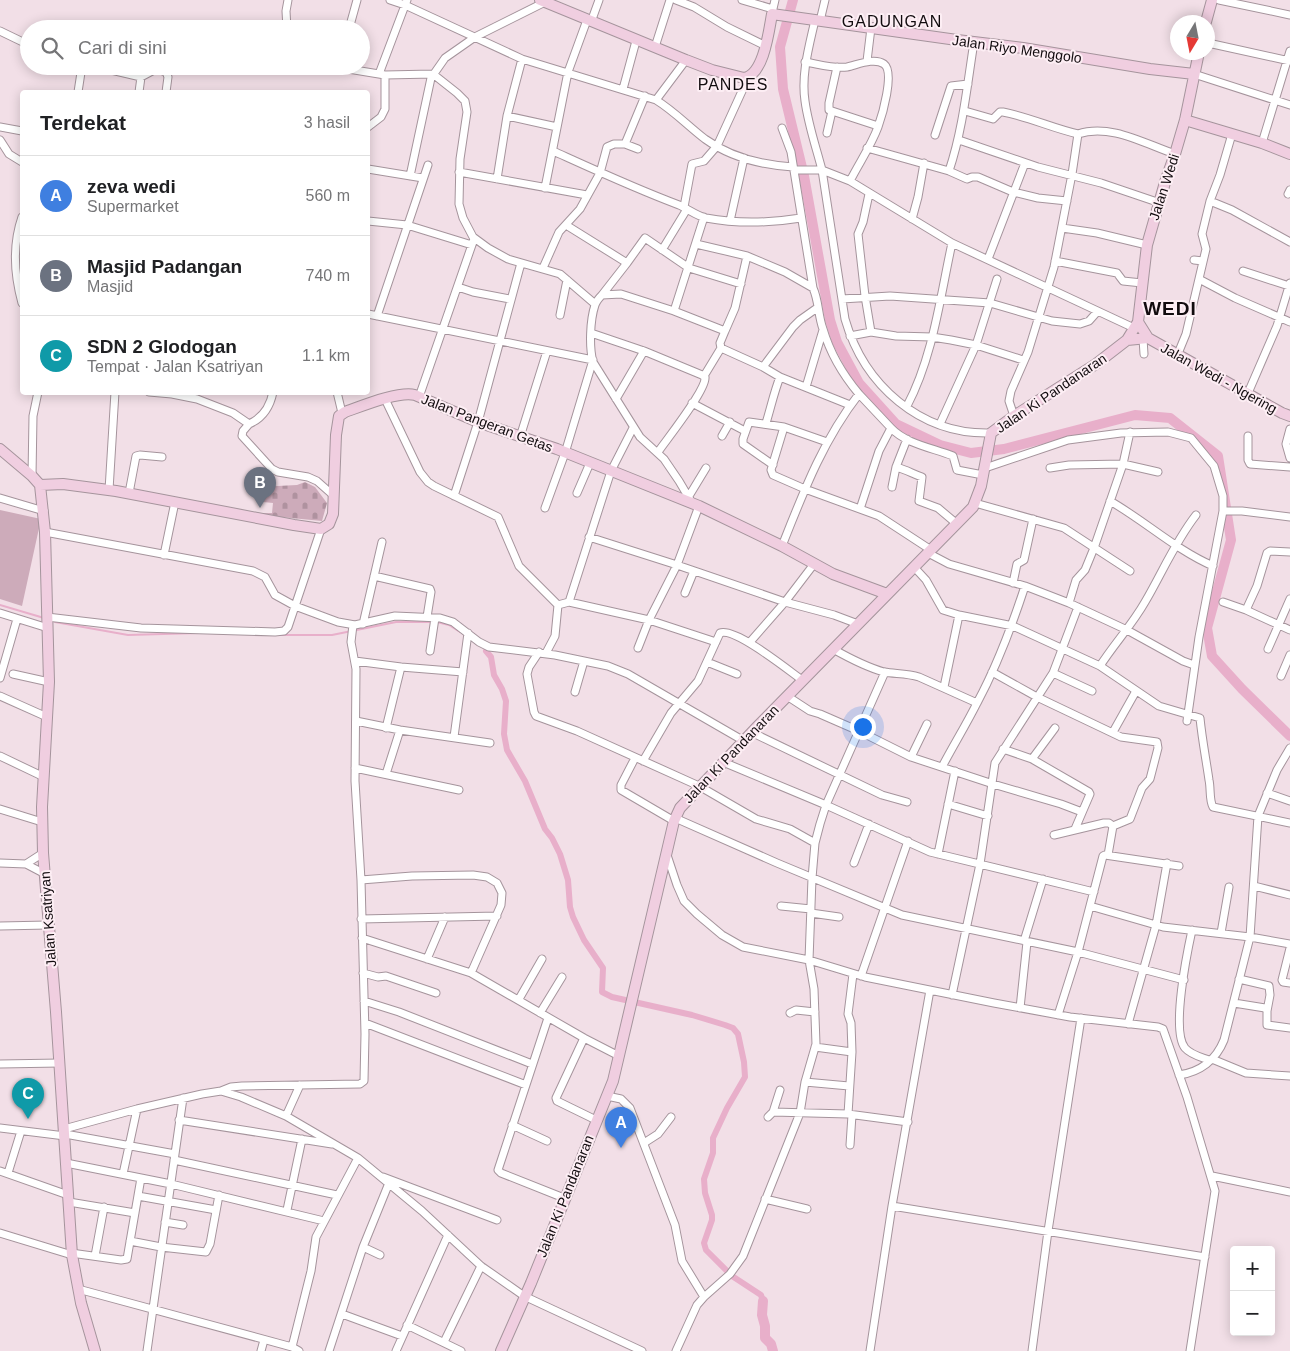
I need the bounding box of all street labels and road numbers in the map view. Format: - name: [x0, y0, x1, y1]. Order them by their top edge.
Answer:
- street label: Jalan Riyo Menggolo: [951, 32, 1083, 66]
- street label: Jalan Wedi: [1146, 152, 1182, 222]
- street label: Jalan Wedi - Ngering: [1158, 339, 1280, 417]
- street label: Jalan Ki Pandanaran: [993, 350, 1109, 436]
- street label: Jalan Pangeran Getas: [419, 391, 555, 455]
- street label: Jalan Ki Pandanaran: [680, 702, 782, 806]
- street label: Jalan Ksatriyan: [37, 871, 59, 967]
- street label: Jalan Ki Pandanaran: [533, 1133, 597, 1259]

